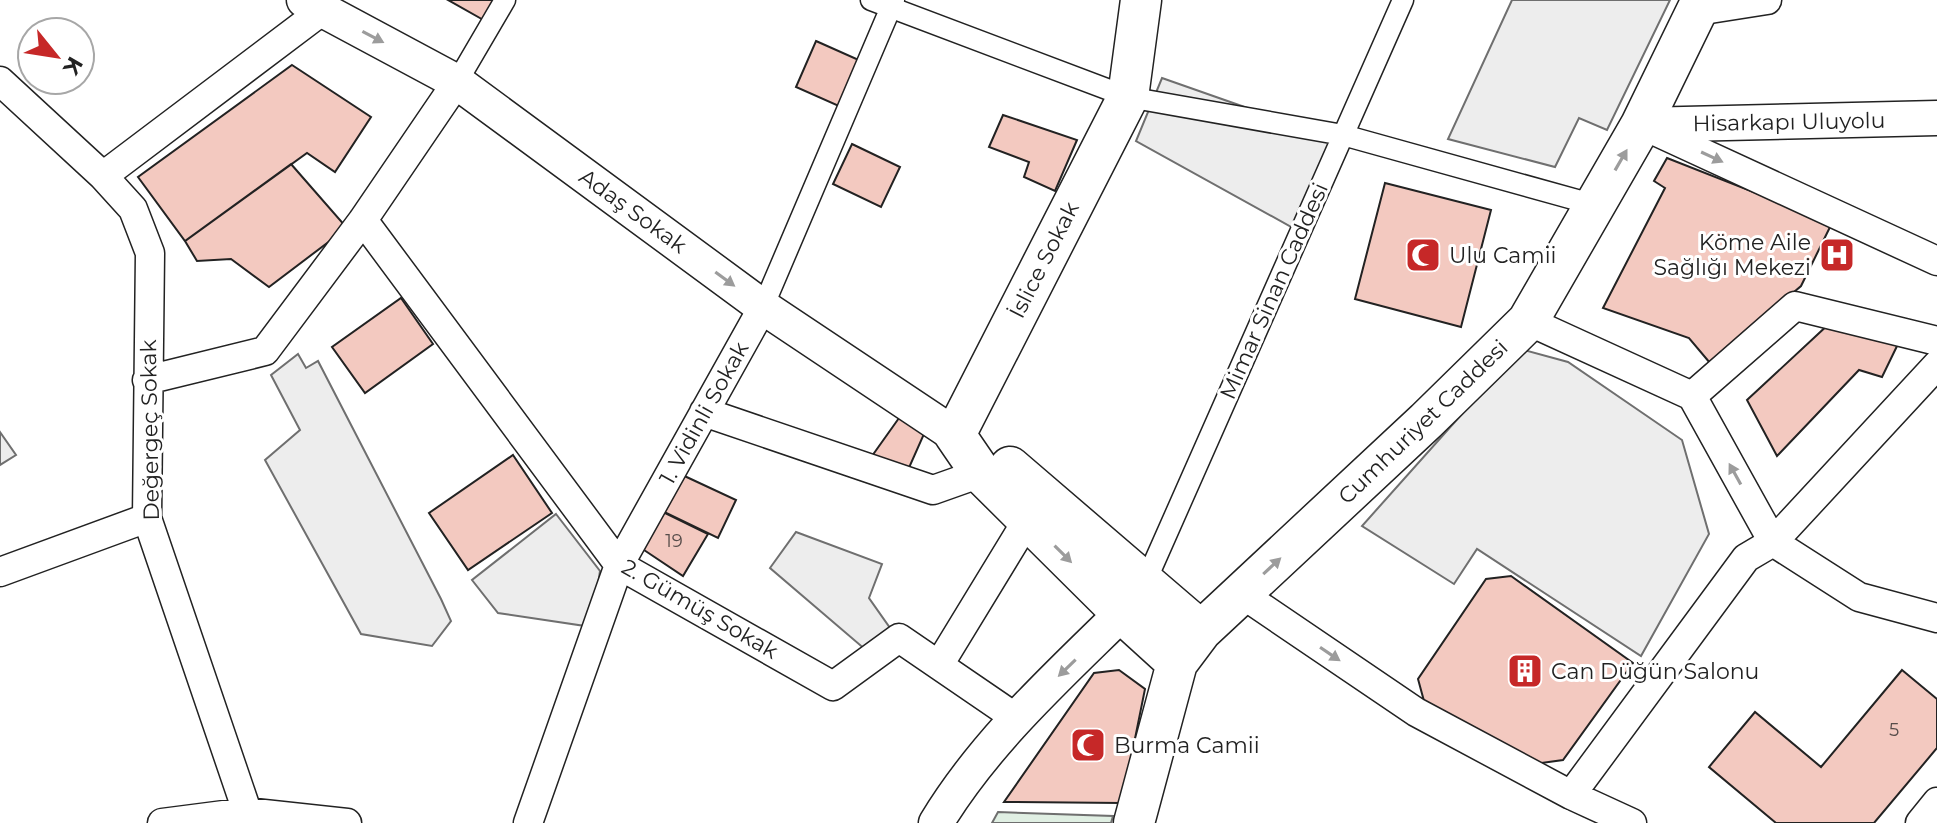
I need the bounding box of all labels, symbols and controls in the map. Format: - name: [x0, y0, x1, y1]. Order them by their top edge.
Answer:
- north arrow: [16, 16, 96, 96]
- one-way arrow: [362, 30, 385, 43]
- text: K: [57, 52, 89, 80]
- street label: Hisarkapı Uluyolu: [1692, 107, 1886, 137]
- one-way arrow: [1614, 149, 1628, 171]
- one-way arrow: [1700, 151, 1724, 164]
- street label: Adaş Sokak: [574, 163, 693, 260]
- street label: Mimar Sinan Caddesi: [1214, 179, 1334, 403]
- street label: İslice Sokak: [1003, 197, 1085, 323]
- place label: Köme Aile Sağlığı Mekezi: [1654, 229, 1811, 281]
- mosque icon: Ulu Camii: [1404, 236, 1442, 274]
- hospital icon: Köme Aile Sağlığı Mekezi: [1818, 236, 1856, 274]
- place label: Ulu Camii: [1449, 242, 1556, 269]
- one-way arrow: [715, 271, 736, 286]
- street label: Cumhuriyet Caddesi: [1333, 334, 1513, 510]
- street label: 1. Vidinli Sokak: [654, 336, 755, 489]
- street label: Değergeç Sokak: [135, 338, 165, 521]
- one-way arrow: [1728, 463, 1742, 485]
- house number: 19: [665, 530, 683, 552]
- one-way arrow: [1053, 544, 1072, 563]
- street label: 2. Gümüş Sokak: [617, 553, 784, 665]
- one-way arrow: [1262, 557, 1281, 576]
- one-way arrow: [1319, 646, 1340, 661]
- building icon: Can Düğün Salonu: [1506, 652, 1544, 690]
- one-way arrow: [1058, 658, 1077, 677]
- place label: Can Düğün Salonu: [1551, 658, 1759, 685]
- house number: 5: [1889, 719, 1899, 741]
- mosque icon: Burma Camii: [1069, 726, 1107, 764]
- place label: Burma Camii: [1114, 732, 1260, 759]

